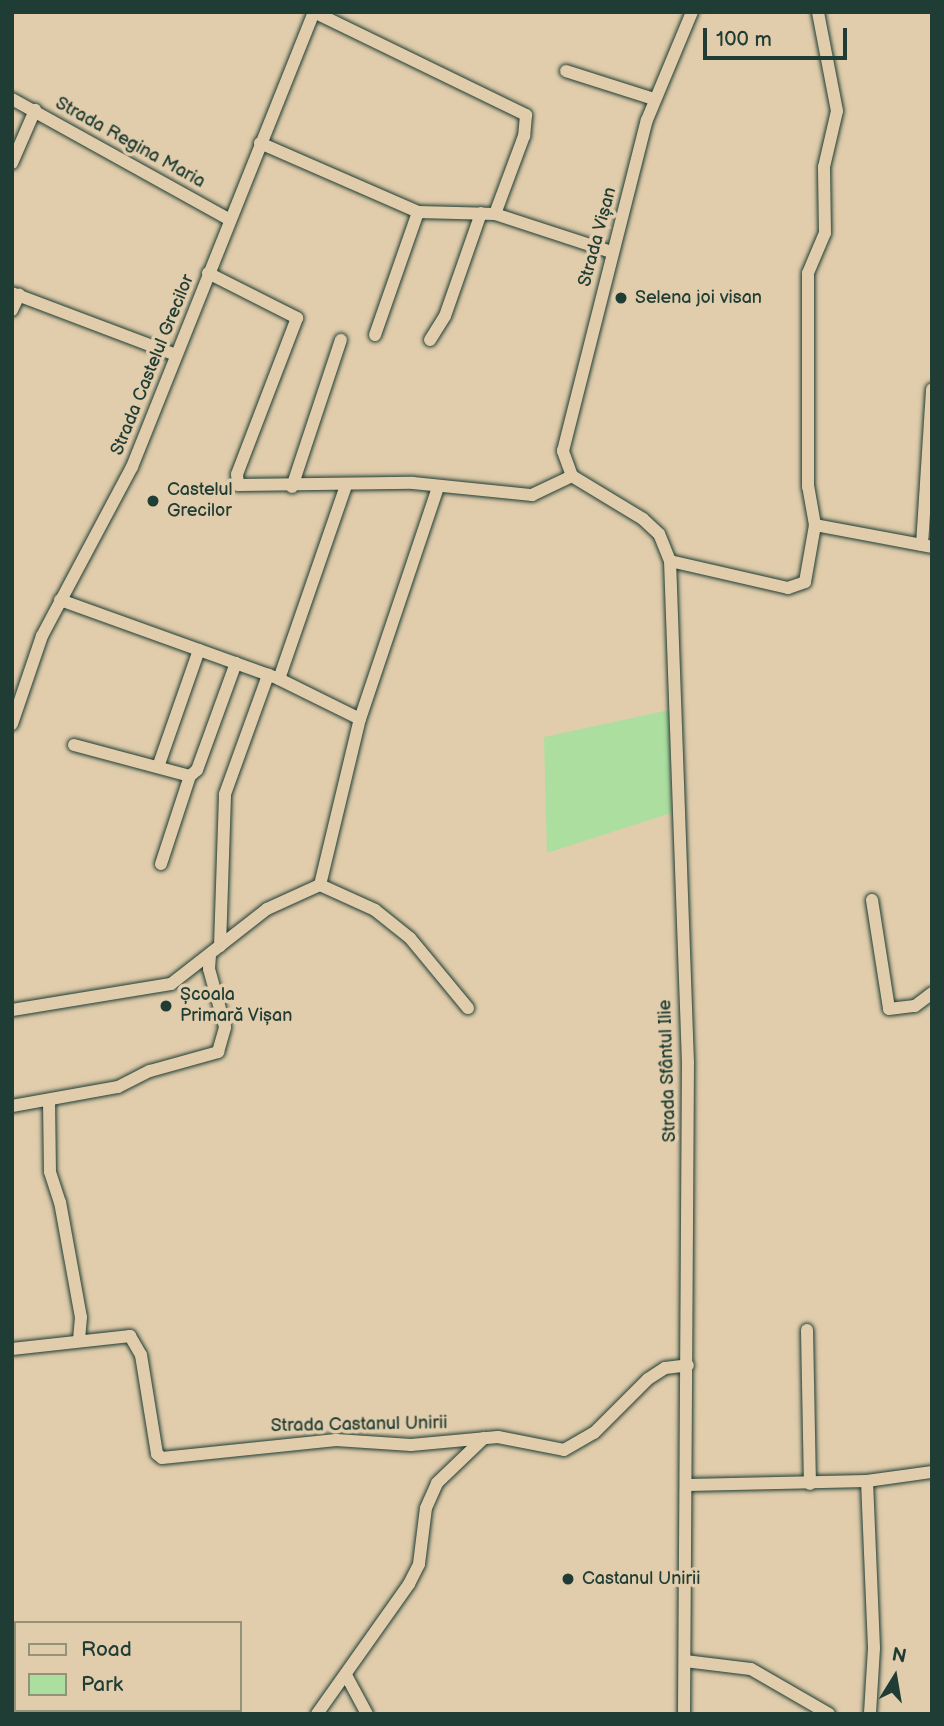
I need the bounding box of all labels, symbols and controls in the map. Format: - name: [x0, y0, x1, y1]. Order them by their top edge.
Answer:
- scale bar: [706, 14, 850, 58]
- text: 100 m: [716, 27, 772, 52]
- street label: Strada Regina Maria: [51, 93, 209, 193]
- street label: Strada Vișan: [574, 185, 622, 289]
- street label: Strada Castelul Grecilor: [107, 271, 199, 459]
- place label: Selena joi visan: [635, 287, 762, 309]
- marker: Selena joi visan: [613, 290, 629, 306]
- place label: Castelul Grecilor: [167, 480, 233, 522]
- marker: Castelul Grecilor: [145, 493, 161, 509]
- place label: Școala Primară Vișan: [180, 985, 293, 1028]
- marker: Școala Primară Vișan: [158, 998, 174, 1014]
- street label: Strada Sfântul Ilie: [655, 999, 681, 1143]
- street label: Strada Castanul Unirii: [271, 1413, 447, 1437]
- place label: Castanul Unirii: [582, 1568, 700, 1590]
- marker: Castanul Unirii: [560, 1571, 576, 1587]
- legend: [14, 1621, 242, 1712]
- text: Road: [81, 1637, 132, 1662]
- north arrow: [860, 1642, 930, 1712]
- text: N: [890, 1643, 908, 1669]
- text: Park: [81, 1672, 123, 1697]

